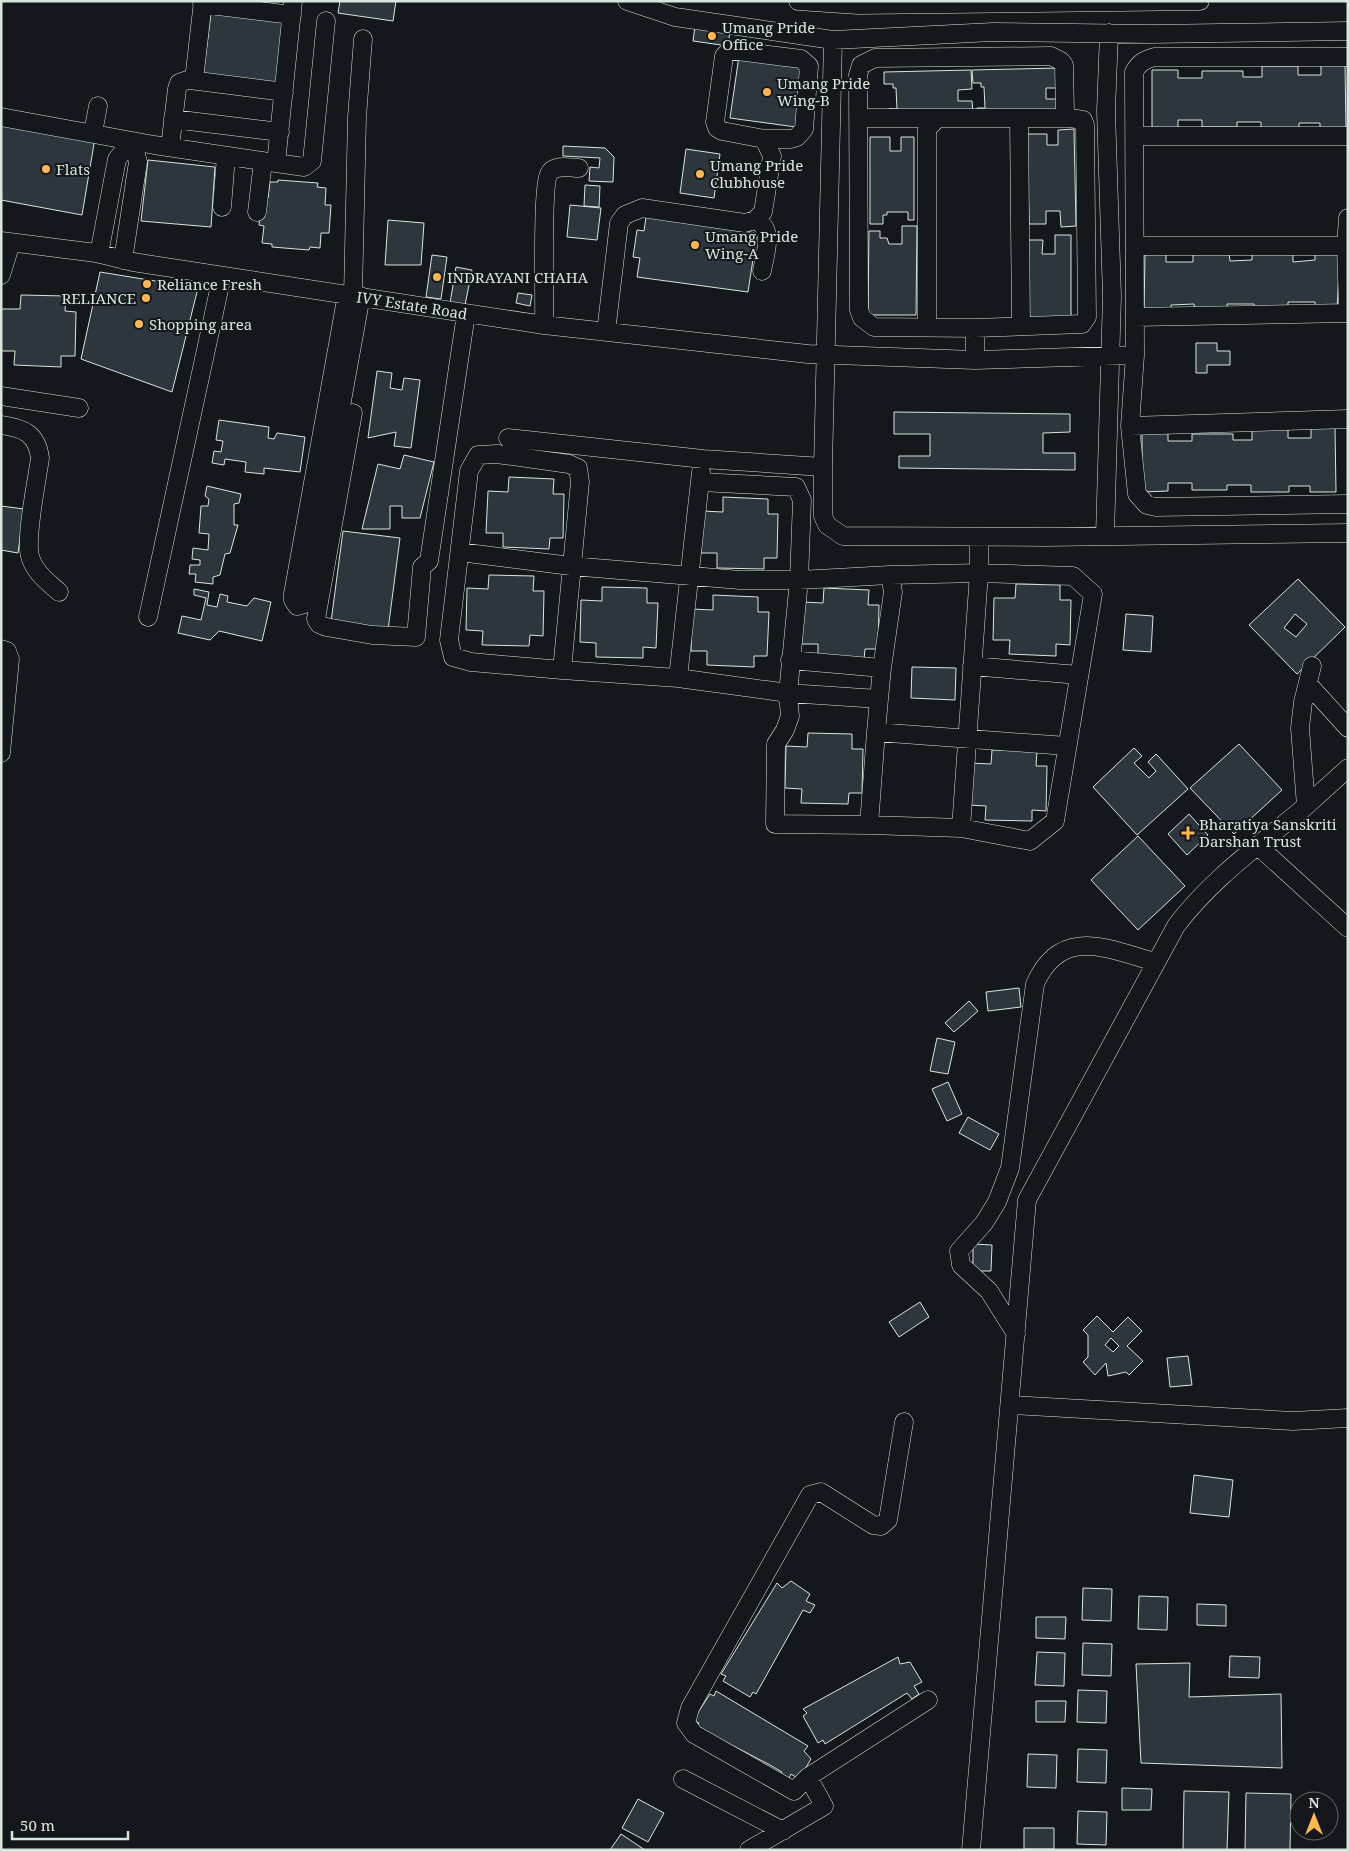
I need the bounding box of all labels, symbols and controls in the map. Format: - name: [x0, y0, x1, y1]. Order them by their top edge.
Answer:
- place label: Umang Pride Office: [722, 17, 815, 54]
- marker: Umang Pride Office: [706, 30, 718, 42]
- place label: Umang Pride Wing-B: [777, 73, 870, 110]
- marker: Umang Pride Wing-B: [761, 86, 773, 98]
- place label: Umang Pride Clubhouse: [710, 155, 803, 192]
- place label: Flats: [56, 159, 90, 179]
- marker: Flats: [40, 163, 52, 175]
- marker: Umang Pride Clubhouse: [694, 168, 706, 180]
- place label: Umang Pride Wing-A: [705, 226, 798, 263]
- marker: Umang Pride Wing-A: [689, 239, 701, 251]
- place label: INDRAYANI CHAHA: [447, 267, 589, 287]
- marker: INDRAYANI CHAHA: [431, 271, 443, 283]
- place label: Reliance Fresh: [157, 274, 262, 294]
- marker: Reliance Fresh: [141, 278, 153, 290]
- street label: IVY Estate Road: [355, 286, 469, 324]
- place label: RELIANCE: [61, 288, 136, 308]
- marker: RELIANCE: [140, 292, 152, 304]
- place label: Shopping area: [149, 314, 252, 334]
- marker: Shopping area: [133, 318, 145, 330]
- place label: Bharatiya Sanskriti Darshan Trust: [1199, 814, 1337, 851]
- marker: Bharatiya Sanskriti Darshan Trust: [1181, 826, 1195, 840]
- north arrow: [1289, 1791, 1339, 1841]
- text: N: [1308, 1793, 1320, 1812]
- scale bar: [12, 1808, 129, 1840]
- text: 50 m: [20, 1815, 55, 1835]

